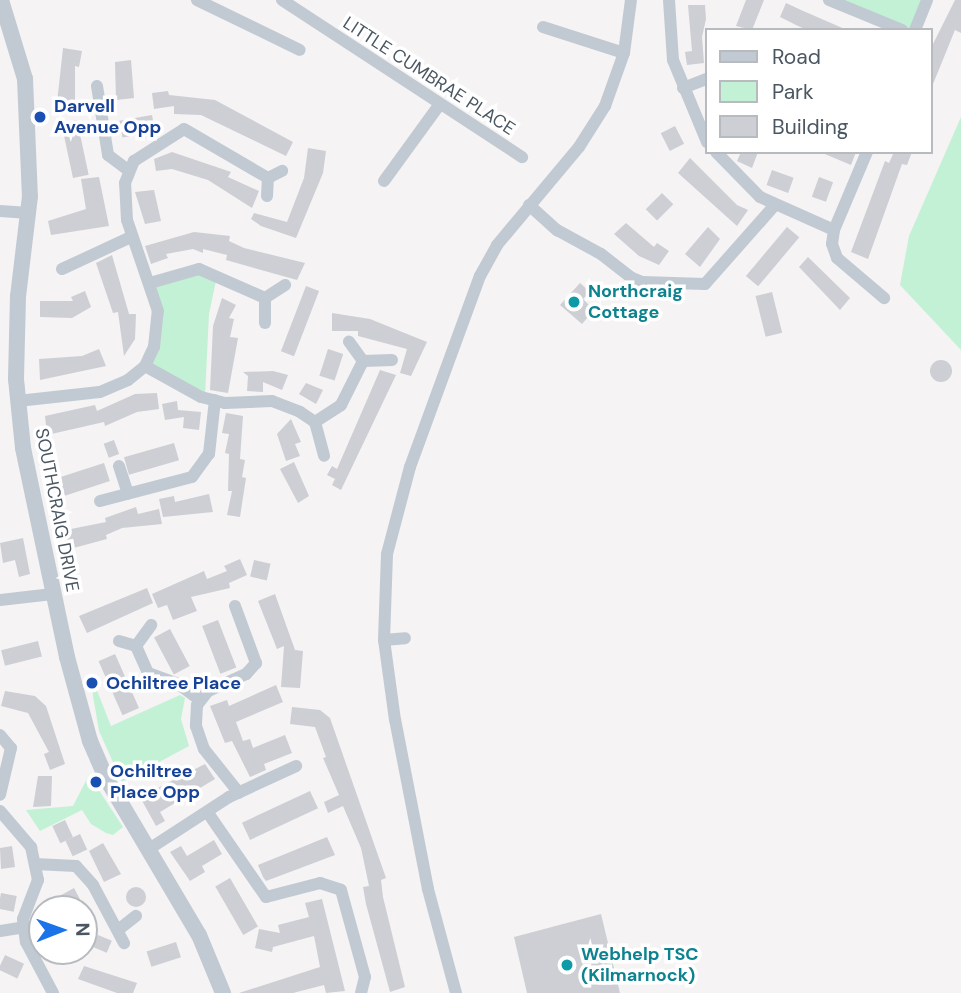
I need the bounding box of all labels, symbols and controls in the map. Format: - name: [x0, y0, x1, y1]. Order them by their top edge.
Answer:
- street label: LITTLE CUMBRAE PLACE: [339, 12, 519, 140]
- legend: [706, 28, 933, 154]
- text: Road: [772, 43, 821, 71]
- text: Park: [772, 78, 813, 106]
- place label: Darvell Avenue Opp: [54, 96, 161, 138]
- marker: Darvell Avenue Opp: [32, 109, 48, 125]
- text: Building: [772, 113, 848, 141]
- place label: Northcraig Cottage: [588, 281, 683, 324]
- marker: Northcraig Cottage: [566, 294, 582, 310]
- street label: SOUTHCRAIG DRIVE: [31, 426, 83, 594]
- place label: Ochiltree Place: [106, 672, 241, 694]
- marker: Ochiltree Place: [84, 675, 100, 691]
- place label: Ochiltree Place Opp: [110, 761, 200, 804]
- marker: Ochiltree Place Opp: [88, 774, 104, 790]
- north arrow: [28, 895, 98, 965]
- text: N: [70, 923, 95, 937]
- place label: Webhelp TSC (Kilmarnock): [581, 944, 699, 986]
- marker: Webhelp TSC (Kilmarnock): [559, 957, 575, 973]

